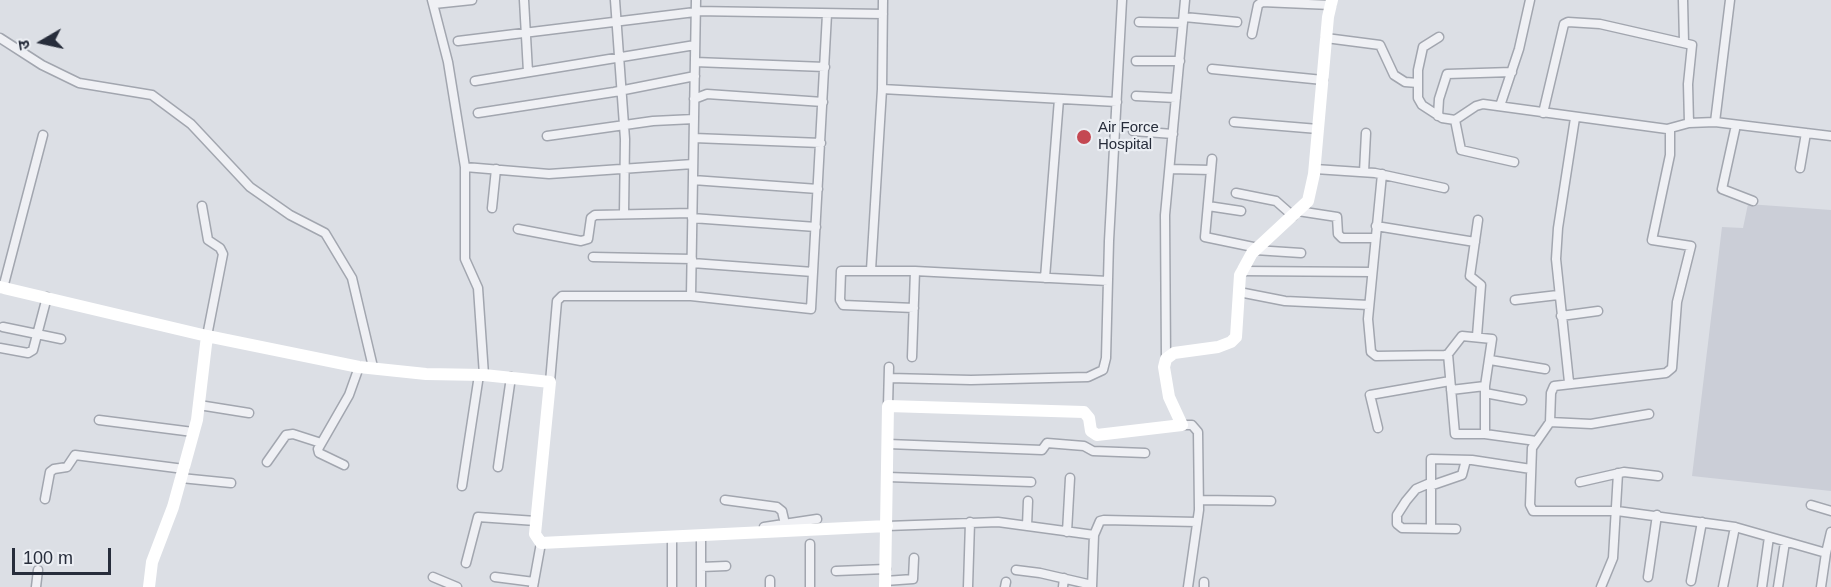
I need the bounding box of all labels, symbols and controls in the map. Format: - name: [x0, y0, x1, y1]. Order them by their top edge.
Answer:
- north arrow: [12, 12, 72, 72]
- text: उ: [15, 39, 33, 51]
- place label: Air Force Hospital: [1098, 119, 1159, 154]
- marker: Air Force Hospital: [1075, 128, 1093, 146]
- scale bar: [15, 536, 114, 574]
- text: 100 m: [23, 548, 73, 568]

